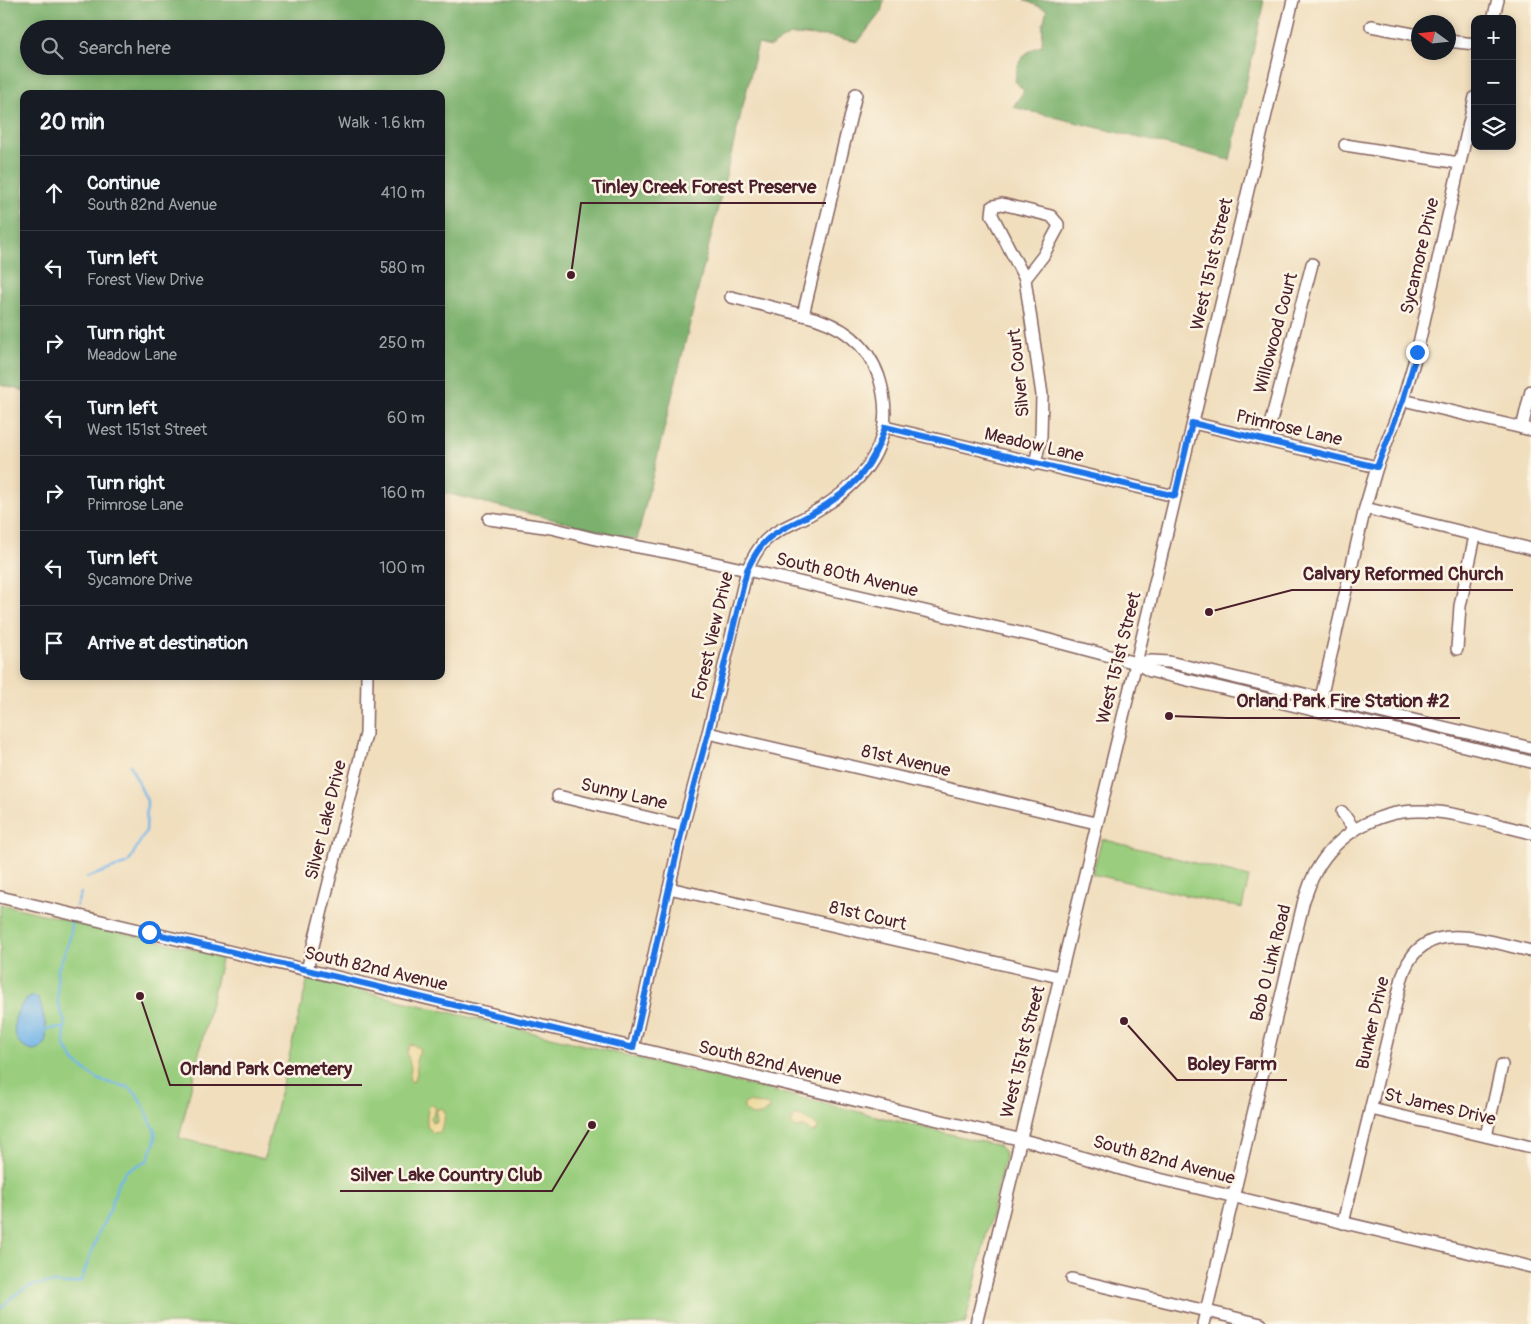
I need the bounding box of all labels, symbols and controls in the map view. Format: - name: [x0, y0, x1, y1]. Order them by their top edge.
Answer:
- north arrow: [1411, 15, 1456, 60]
- map controls: [1471, 15, 1516, 150]
- button: +: [1471, 15, 1516, 60]
- search box: [20, 20, 445, 75]
- icon: search: [38, 34, 66, 62]
- text: Search here: [78, 36, 171, 60]
- button: −: [1471, 60, 1516, 105]
- button: layers: [1471, 105, 1516, 150]
- text: 20 min: [40, 109, 105, 136]
- text: Walk · 1.6 km: [338, 113, 425, 133]
- callout: Tinley Creek Forest Preserve: [581, 169, 826, 203]
- text: Continue: [87, 171, 160, 195]
- text: Tinley Creek Forest Preserve: [591, 175, 817, 199]
- icon: ahead: [40, 179, 68, 207]
- text: 410 m: [381, 183, 425, 203]
- text: South 82nd Avenue: [87, 195, 217, 215]
- street label: West 151st Street: [1186, 195, 1239, 333]
- street label: Sycamore Drive: [1395, 196, 1445, 316]
- text: Turn left: [87, 246, 157, 270]
- icon: left: [40, 254, 68, 282]
- text: 580 m: [380, 258, 425, 278]
- street label: Willowood Court: [1249, 269, 1303, 396]
- text: Forest View Drive: [87, 270, 204, 290]
- text: Turn right: [87, 321, 165, 345]
- street label: Silver Court: [1003, 327, 1035, 418]
- icon: right: [40, 329, 68, 357]
- text: 250 m: [379, 333, 425, 353]
- route end: [1406, 341, 1429, 364]
- text: Meadow Lane: [87, 345, 177, 365]
- text: Turn left: [87, 396, 157, 420]
- icon: left: [40, 404, 68, 432]
- street label: Primrose Lane: [1234, 405, 1345, 451]
- text: 60 m: [387, 408, 425, 428]
- text: West 151st Street: [87, 420, 207, 440]
- street label: Meadow Lane: [982, 422, 1086, 468]
- text: Turn right: [87, 471, 165, 495]
- icon: right: [40, 479, 68, 507]
- text: 160 m: [381, 483, 425, 503]
- text: Primrose Lane: [87, 495, 183, 515]
- text: Turn left: [87, 546, 157, 570]
- street label: South 80th Avenue: [774, 547, 920, 603]
- icon: left: [40, 554, 68, 582]
- callout: Calvary Reformed Church: [1292, 556, 1513, 590]
- text: 100 m: [379, 558, 425, 578]
- text: Calvary Reformed Church: [1303, 562, 1503, 586]
- street label: Forest View Drive: [687, 569, 739, 702]
- text: Sycamore Drive: [87, 570, 192, 590]
- street label: West 151st Street: [1091, 589, 1147, 726]
- icon: arrive: [40, 629, 68, 657]
- text: Arrive at destination: [87, 631, 248, 655]
- callout: Orland Park Fire Station #2: [1227, 684, 1460, 718]
- text: Orland Park Fire Station #2: [1236, 689, 1450, 713]
- street label: 81st Avenue: [859, 740, 953, 782]
- street label: Silver Lake Drive: [300, 758, 352, 882]
- street label: Sunny Lane: [578, 773, 670, 815]
- street label: 81st Court: [827, 896, 910, 936]
- street label: Bob O Link Road: [1245, 902, 1297, 1024]
- route start: [138, 921, 161, 944]
- street label: South 82nd Avenue: [302, 941, 450, 997]
- street label: Bunker Drive: [1351, 974, 1395, 1072]
- street label: West 151st Street: [995, 983, 1051, 1120]
- street label: South 82nd Avenue: [696, 1035, 844, 1091]
- callout: Boley Farm: [1177, 1046, 1287, 1080]
- callout: Orland Park Cemetery: [170, 1051, 362, 1085]
- text: Boley Farm: [1187, 1052, 1277, 1076]
- text: Orland Park Cemetery: [180, 1057, 353, 1081]
- street label: St James Drive: [1382, 1083, 1498, 1131]
- street label: South 82nd Avenue: [1090, 1130, 1238, 1190]
- callout: Silver Lake Country Club: [340, 1157, 552, 1191]
- text: Silver Lake Country Club: [350, 1163, 542, 1187]

